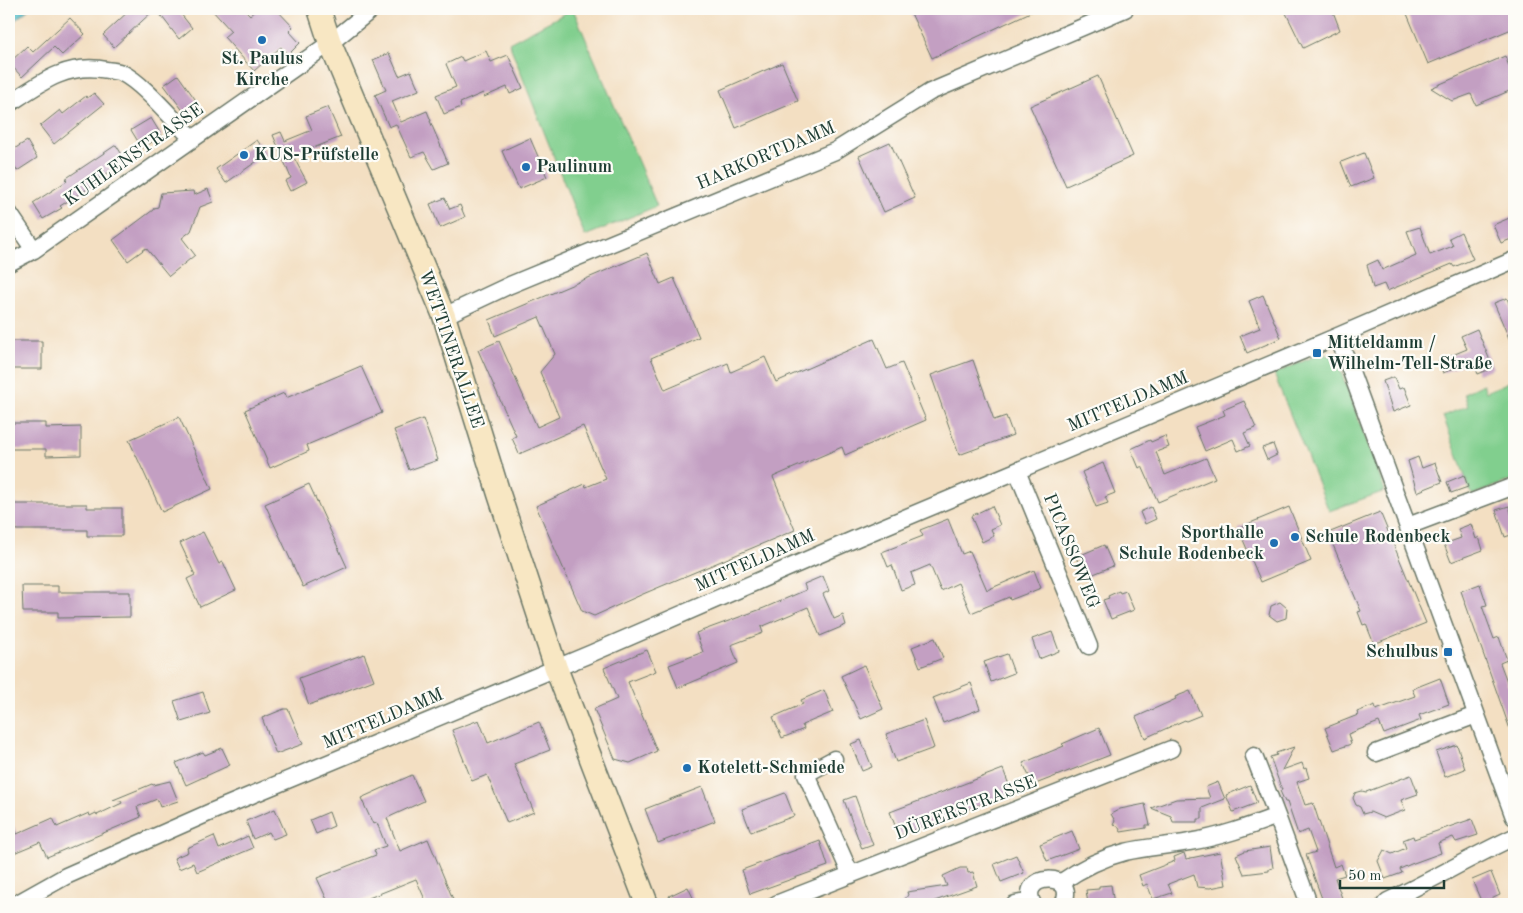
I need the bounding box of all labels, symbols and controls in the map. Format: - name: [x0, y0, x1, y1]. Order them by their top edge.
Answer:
- marker: St. Paulus Kirche: [256, 34, 268, 46]
- place label: St. Paulus Kirche: [221, 50, 303, 89]
- street label: KUHLENSTRASSE: [61, 100, 207, 210]
- street label: HARKORTDAMM: [694, 119, 838, 193]
- place label: KUS-Prüfstelle: [254, 146, 379, 164]
- marker: KUS-Prüfstelle: [238, 149, 250, 161]
- place label: Paulinum: [536, 158, 612, 176]
- marker: Paulinum: [520, 161, 532, 173]
- street label: WETTINERALLEE: [415, 267, 487, 431]
- place label: Mitteldamm / Wilhelm-Tell-Straße: [1327, 334, 1492, 373]
- marker: Mitteldamm / Wilhelm-Tell-Straße: [1311, 347, 1323, 359]
- street label: MITTELDAMM: [1065, 368, 1191, 436]
- street label: PICASSOWEG: [1040, 491, 1102, 611]
- place label: Sporthalle Schule Rodenbeck: [1118, 524, 1264, 563]
- street label: MITTELDAMM: [692, 527, 818, 595]
- place label: Schule Rodenbeck: [1305, 528, 1451, 546]
- marker: Schule Rodenbeck: [1289, 531, 1301, 543]
- marker: Sporthalle Schule Rodenbeck: [1268, 537, 1280, 549]
- place label: Schulbus: [1366, 643, 1438, 661]
- marker: Schulbus: [1442, 646, 1454, 658]
- street label: MITTELDAMM: [320, 685, 446, 753]
- place label: Kotelett-Schmiede: [697, 759, 845, 777]
- marker: Kotelett-Schmiede: [681, 762, 693, 774]
- street label: DÜRERSTRASSE: [891, 769, 1040, 843]
- scale bar: [1340, 858, 1444, 890]
- text: 50 m: [1348, 869, 1382, 884]

